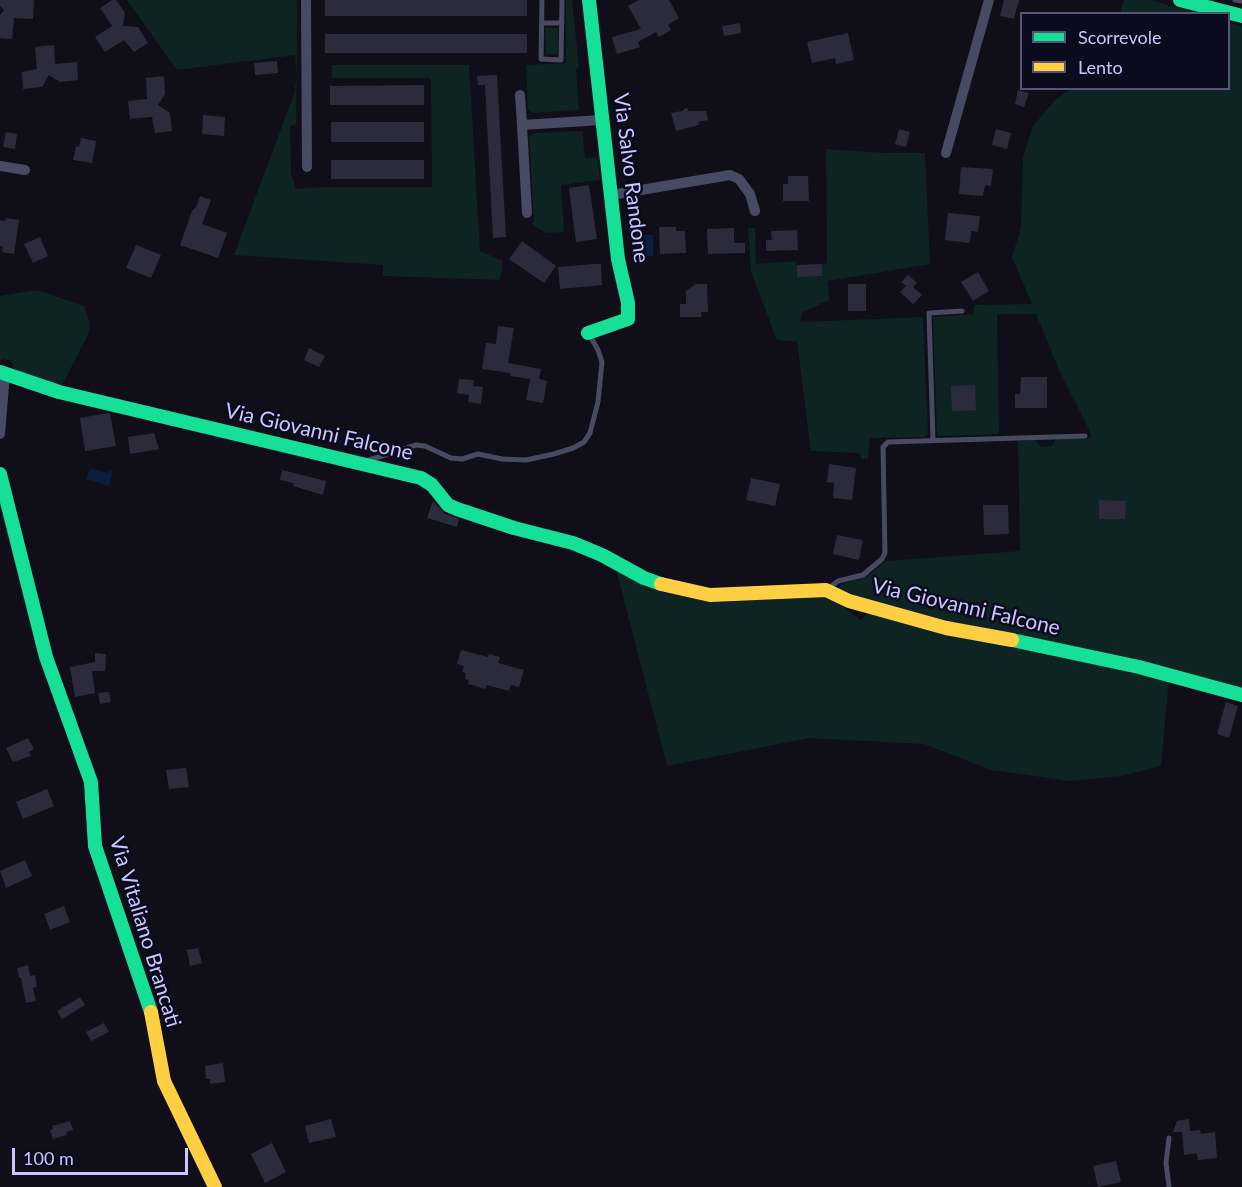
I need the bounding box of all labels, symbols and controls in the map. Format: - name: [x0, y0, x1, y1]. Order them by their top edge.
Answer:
- legend: [1020, 12, 1230, 90]
- text: Scorrevole: [1078, 26, 1161, 48]
- text: Lento: [1078, 56, 1123, 78]
- street label: Via Salvo Randone: [608, 92, 654, 264]
- street label: Via Giovanni Falcone: [223, 398, 415, 466]
- street label: Via Giovanni Falcone: [870, 573, 1062, 641]
- street label: Via Vitaliano Brancati: [104, 834, 186, 1030]
- scale bar: [15, 1136, 190, 1174]
- text: 100 m: [23, 1147, 74, 1169]

